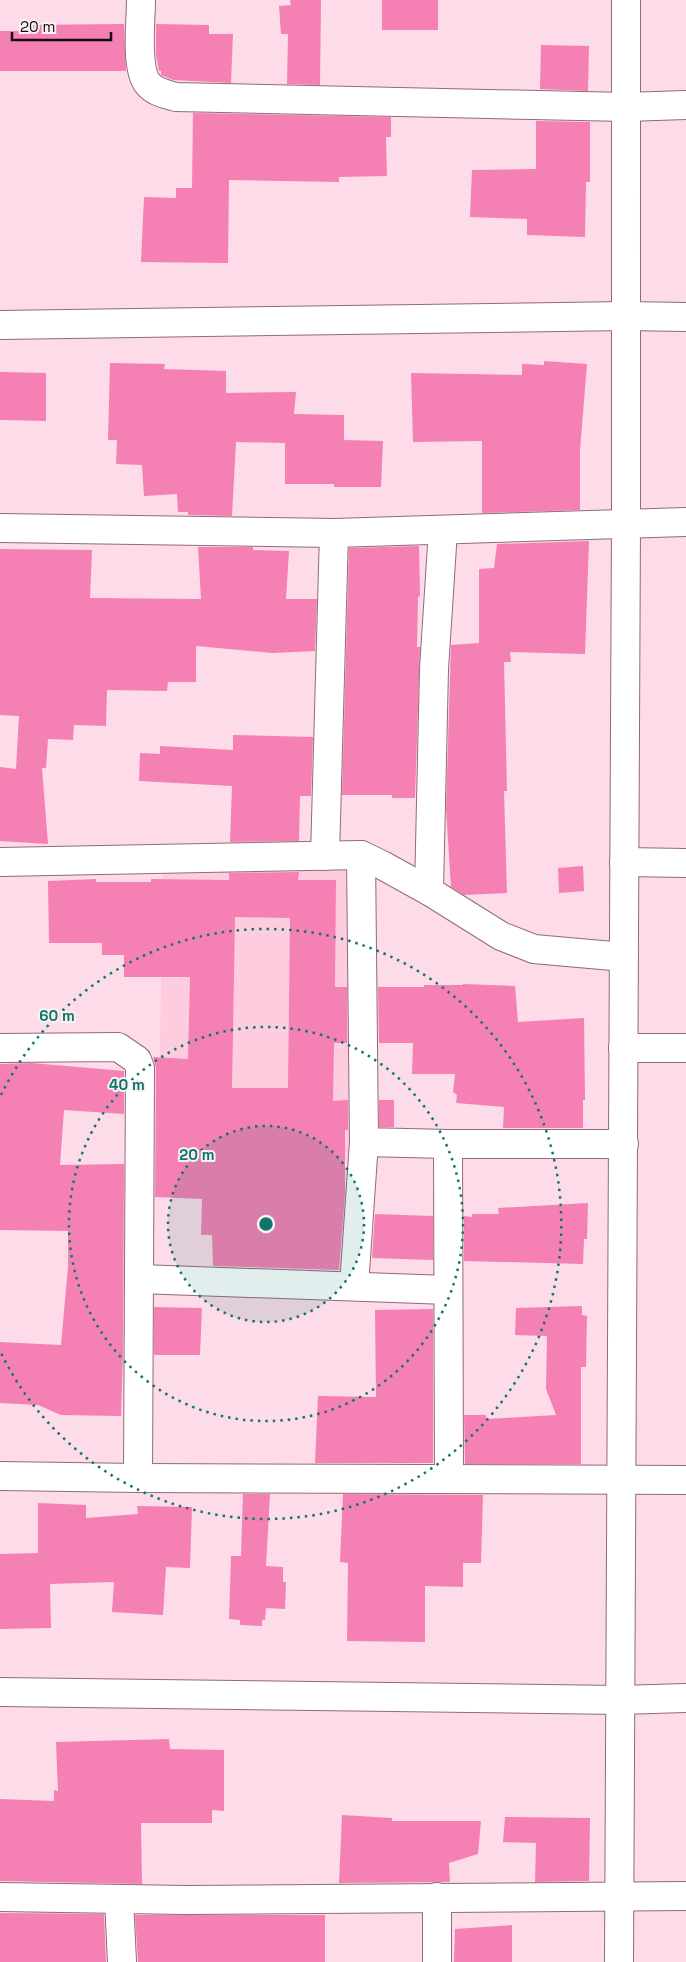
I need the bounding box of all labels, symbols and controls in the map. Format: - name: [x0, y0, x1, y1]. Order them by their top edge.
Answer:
- scale bar: [12, 10, 111, 42]
- text: 20 m: [20, 17, 55, 36]
- text: 60 m: [39, 1006, 75, 1025]
- text: 40 m: [109, 1075, 145, 1094]
- text: 20 m: [179, 1145, 215, 1164]
- centre of rings: [257, 1215, 275, 1233]

